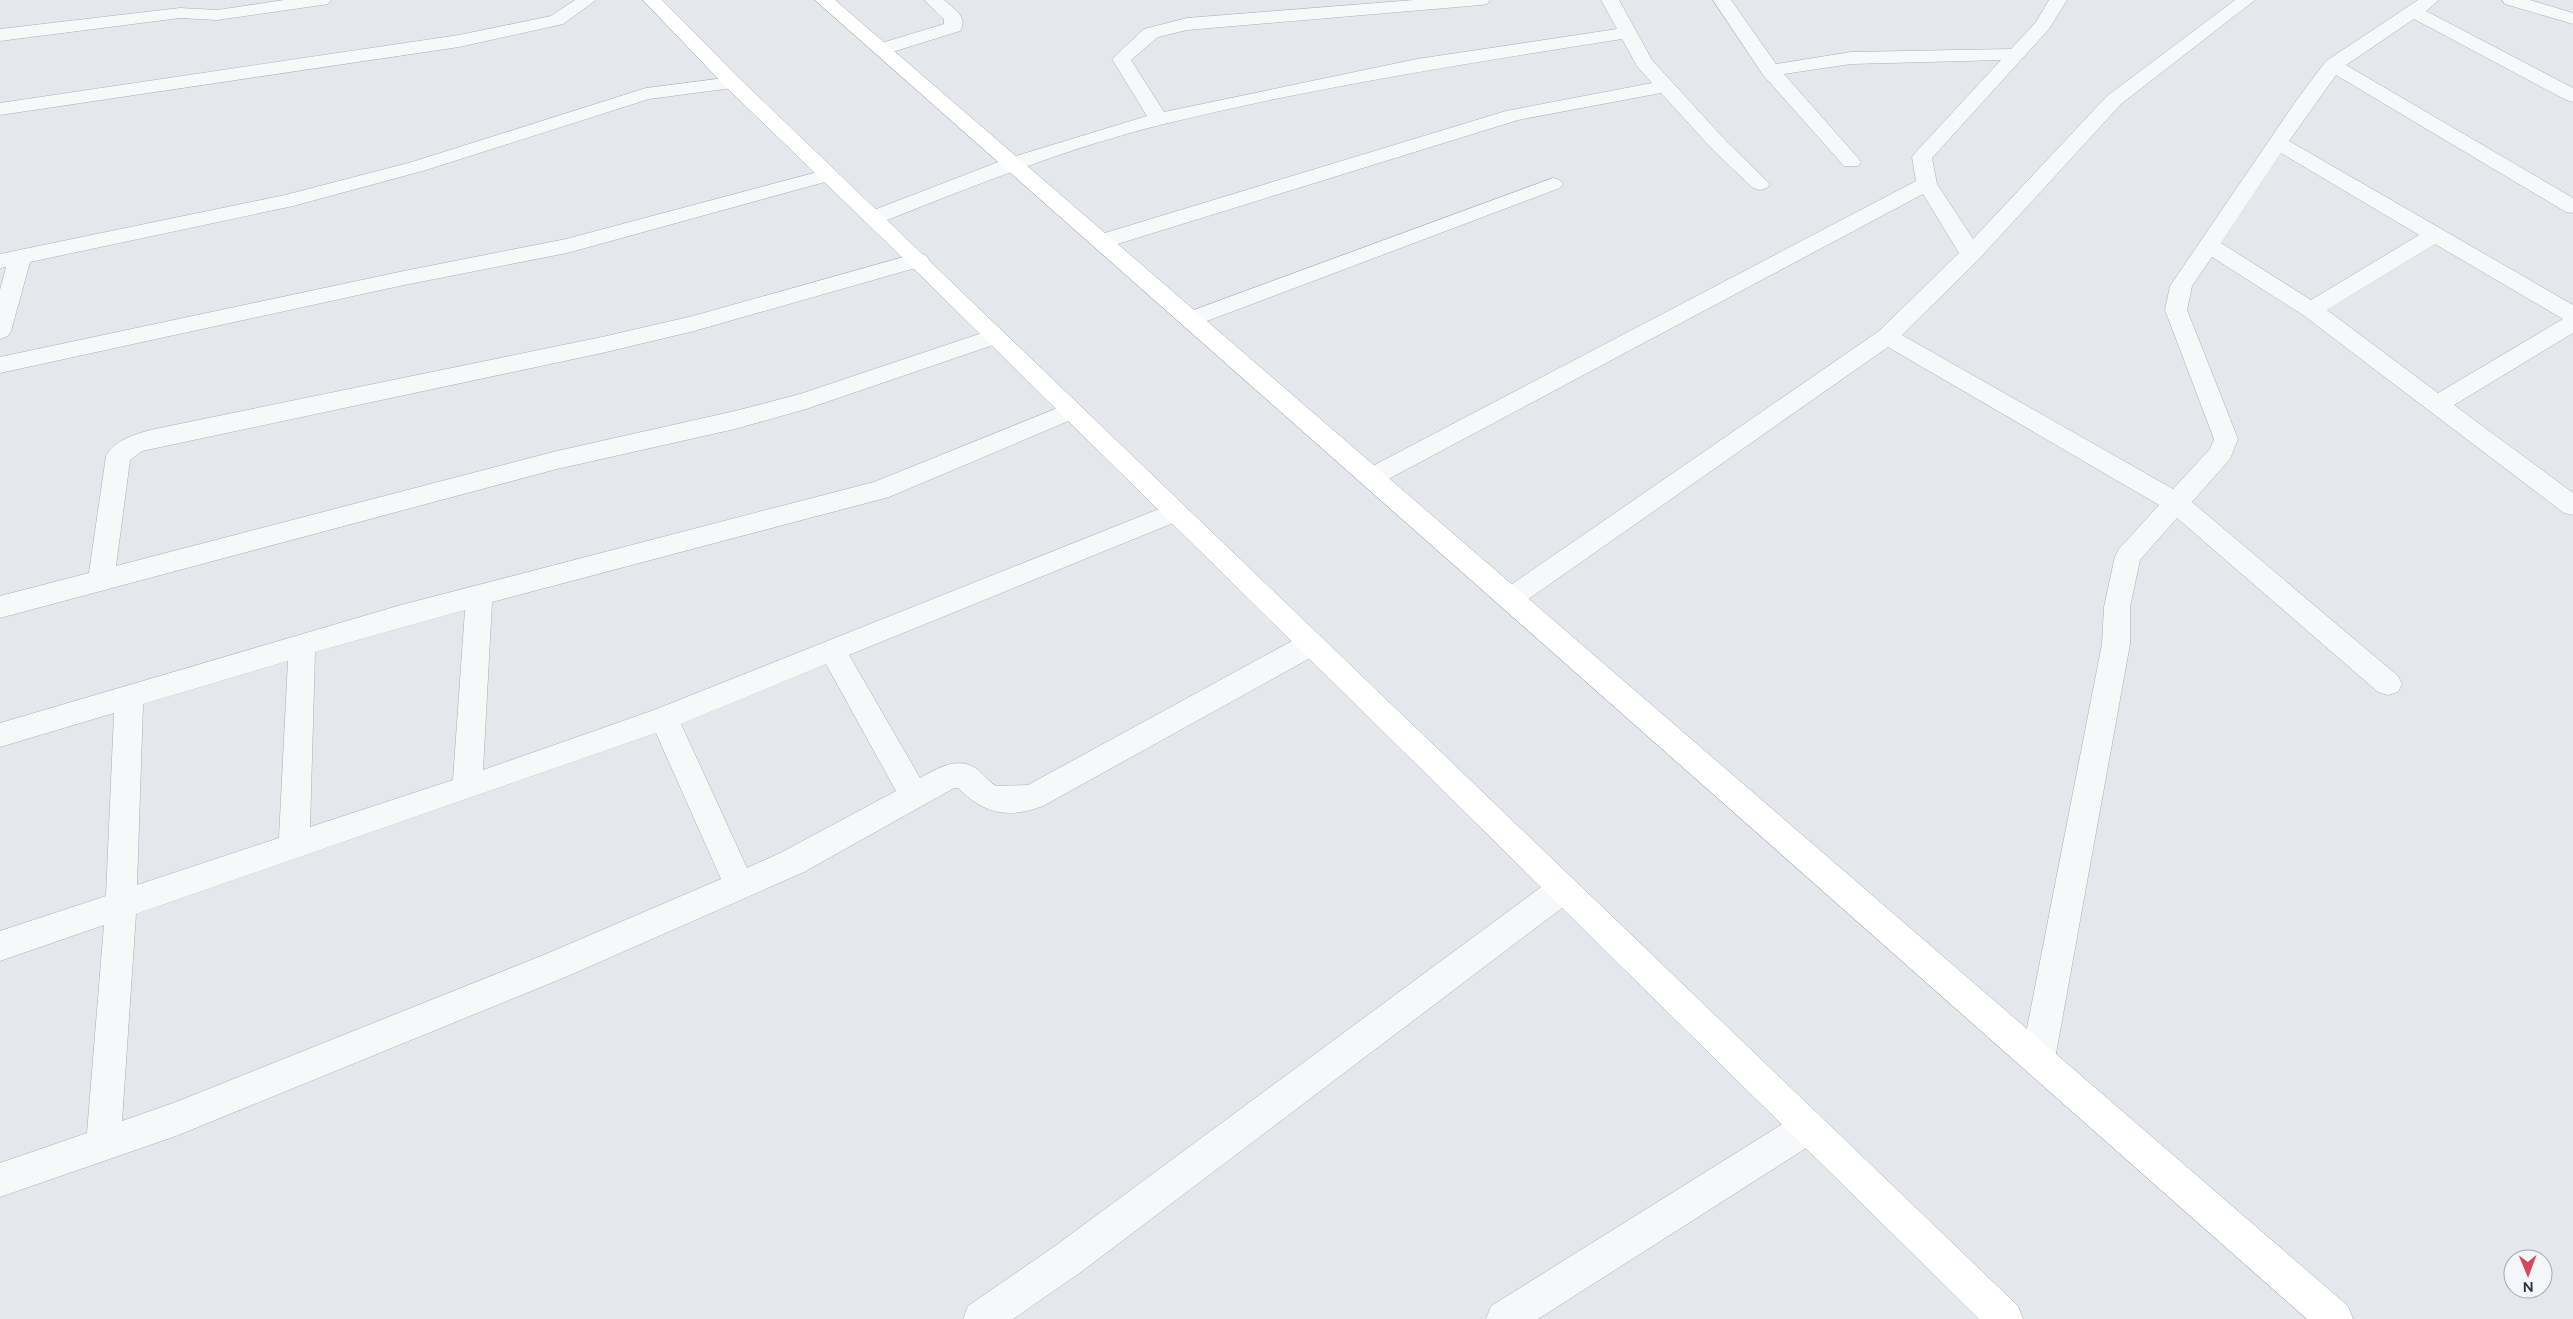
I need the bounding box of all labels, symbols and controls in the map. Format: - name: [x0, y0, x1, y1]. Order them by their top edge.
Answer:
- north arrow: [2503, 1249, 2553, 1299]
- text: N: [2523, 1278, 2534, 1295]

